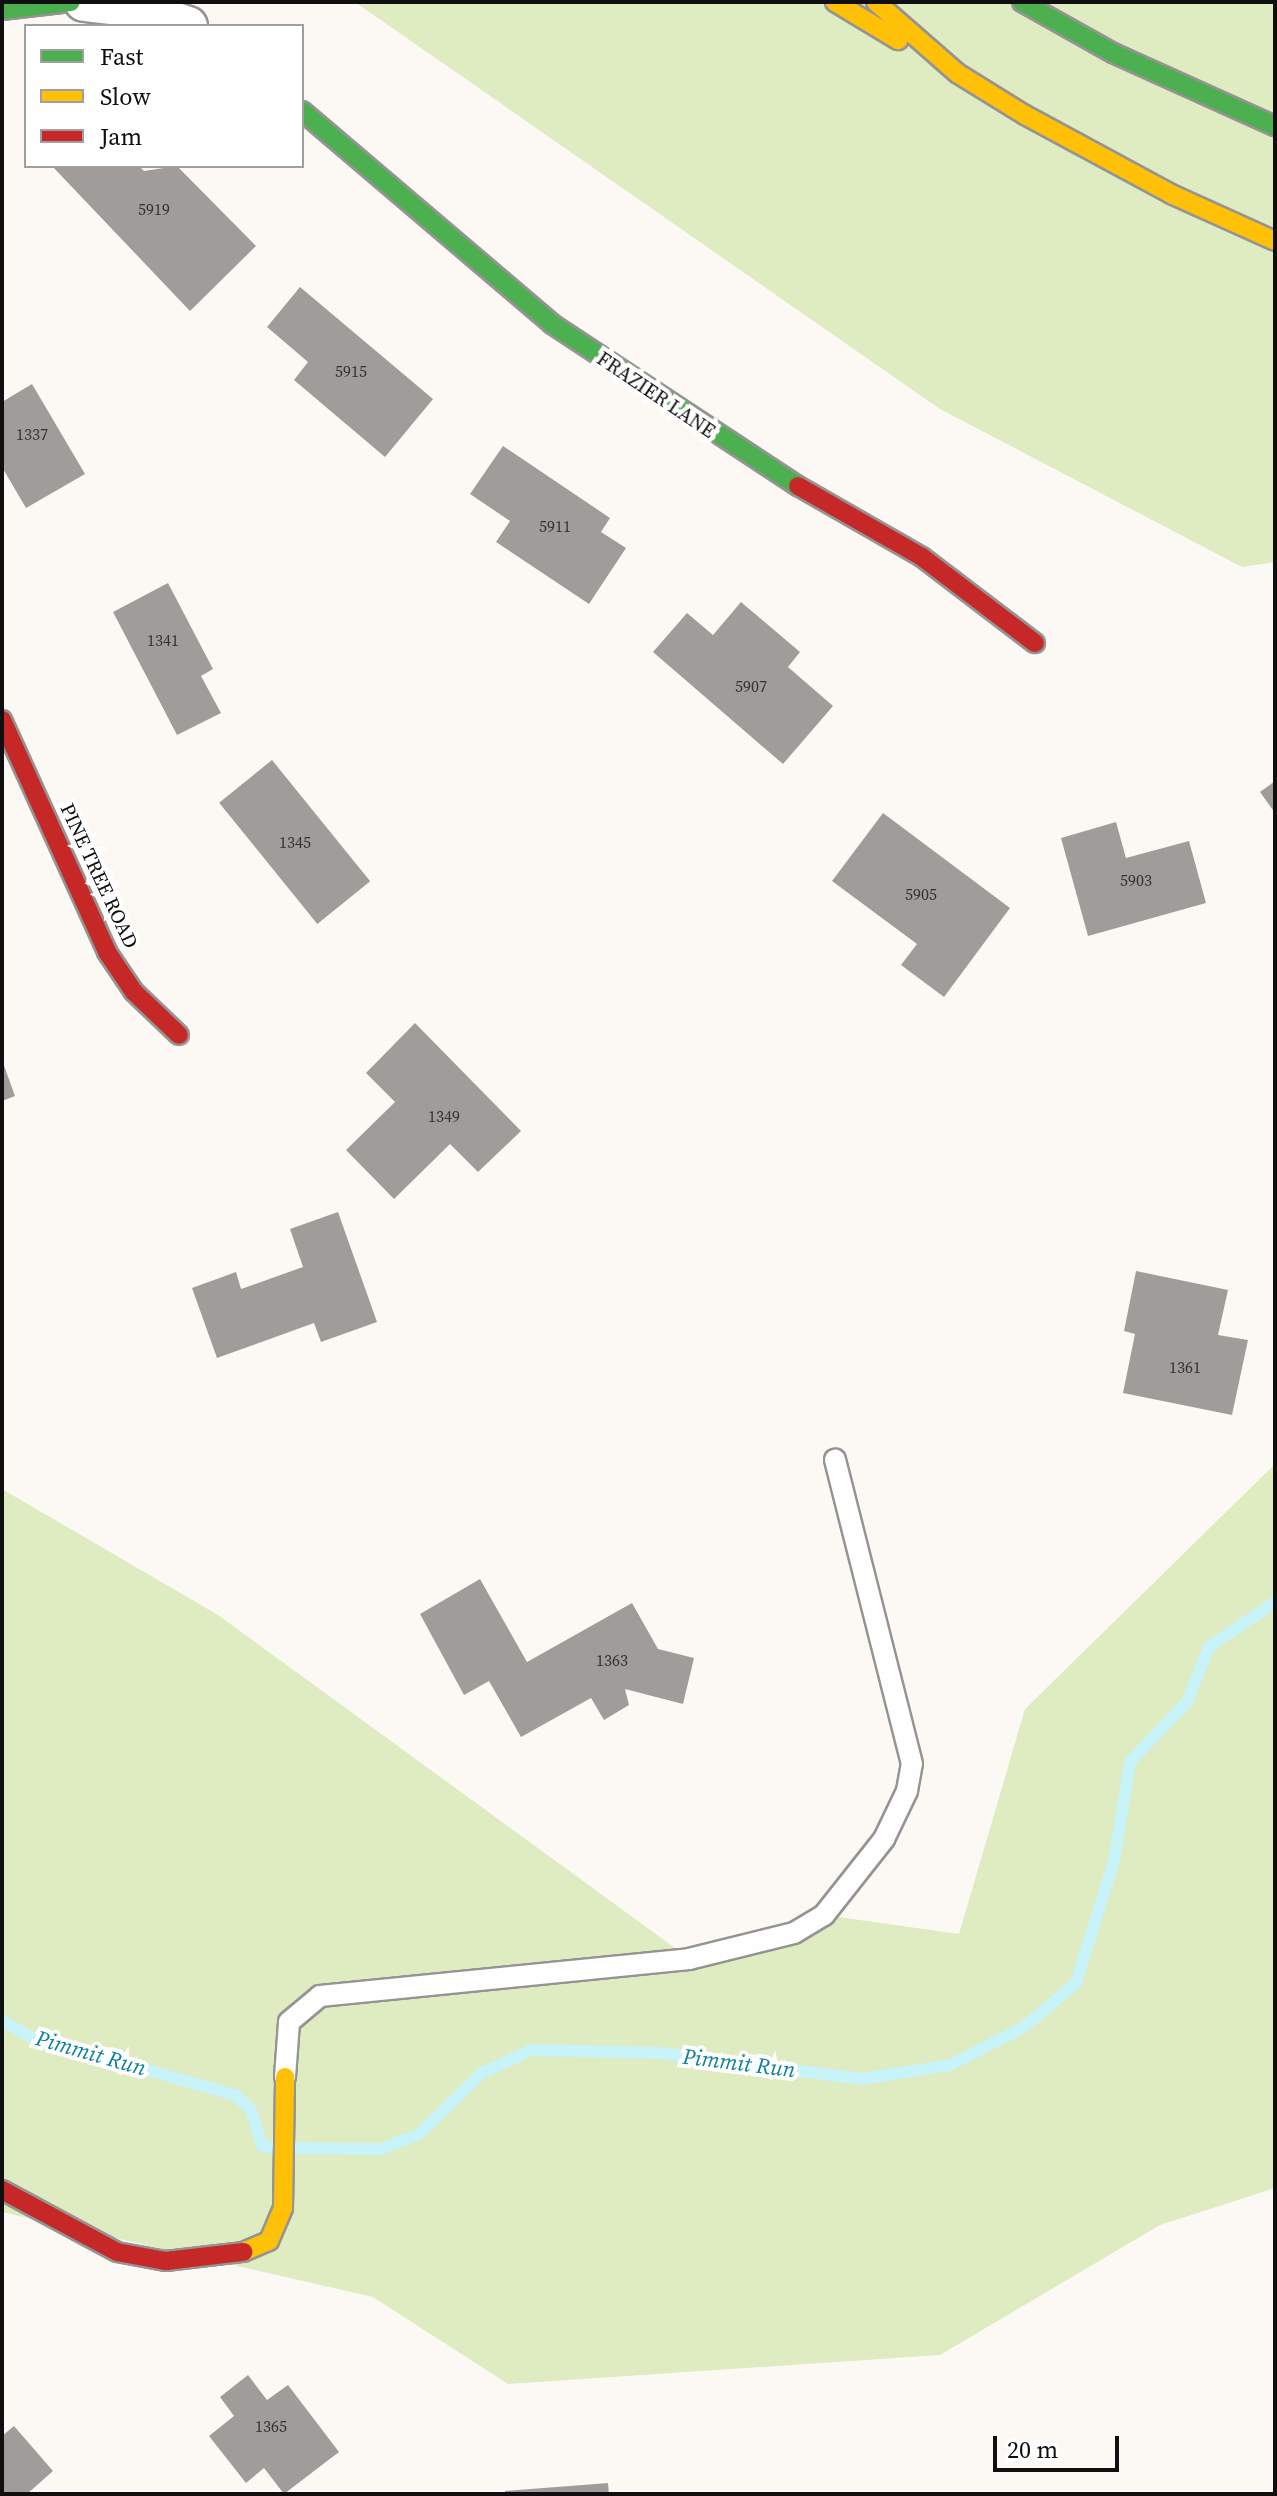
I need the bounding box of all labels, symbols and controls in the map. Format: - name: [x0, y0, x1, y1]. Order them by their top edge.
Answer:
- legend: [24, 24, 304, 168]
- text: Fast: [100, 40, 143, 73]
- text: Slow: [100, 80, 151, 113]
- text: Jam: [100, 120, 142, 153]
- house number: 5919: [138, 199, 170, 219]
- street label: FRAZIER LANE: [592, 347, 720, 443]
- house number: 5915: [335, 361, 367, 381]
- house number: 1337: [16, 424, 48, 444]
- house number: 5911: [539, 516, 571, 536]
- house number: 1341: [147, 630, 179, 650]
- house number: 5907: [735, 676, 767, 696]
- street label: PINE TREE ROAD: [55, 800, 143, 952]
- house number: 1345: [279, 832, 311, 852]
- house number: 5903: [1120, 870, 1152, 890]
- house number: 5905: [905, 884, 937, 904]
- house number: 1349: [428, 1106, 460, 1126]
- house number: 1361: [1169, 1357, 1201, 1377]
- house number: 1363: [596, 1650, 628, 1670]
- water label: Pimmit Run: [33, 2025, 149, 2081]
- water label: Pimmit Run: [681, 2043, 797, 2083]
- house number: 1365: [255, 2416, 287, 2436]
- scale bar: [997, 2420, 1123, 2470]
- text: 20 m: [1007, 2433, 1058, 2466]

